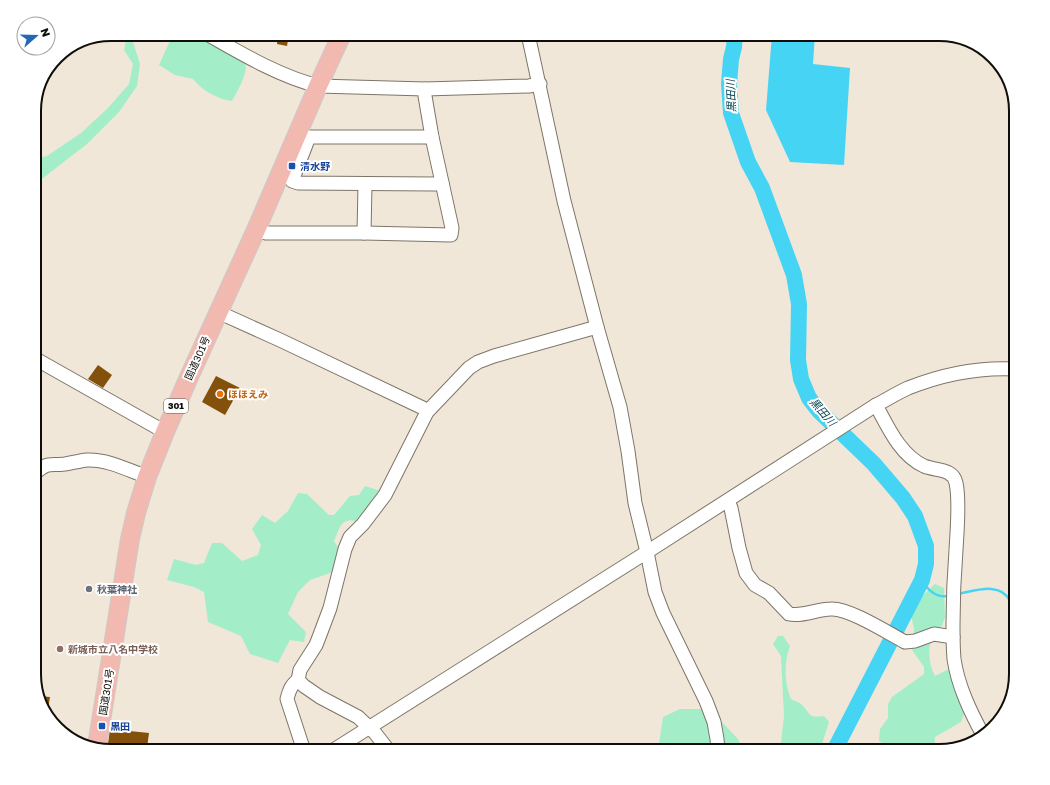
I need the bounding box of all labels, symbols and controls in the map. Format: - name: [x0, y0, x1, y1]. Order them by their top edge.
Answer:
- north arrow: [16, 16, 56, 56]
- text: N: [38, 26, 53, 39]
- water label: 黒田川: [723, 78, 738, 113]
- place label: 清水野: [300, 160, 331, 172]
- marker: 清水野: [287, 161, 297, 171]
- street label: 国道301号: [182, 334, 212, 382]
- place label: ほほえみ: [228, 388, 268, 400]
- marker: ほほえみ: [215, 389, 225, 399]
- water label: 黒田川: [808, 395, 840, 429]
- road number: 301: [164, 399, 188, 413]
- place label: 秋葉神社: [97, 583, 138, 595]
- marker: 秋葉神社: [84, 584, 94, 594]
- place label: 新城市立八名中学校: [68, 643, 158, 655]
- marker: 新城市立八名中学校: [55, 644, 65, 654]
- street label: 国道301号: [96, 668, 116, 716]
- place label: 黒田: [110, 720, 130, 732]
- marker: 黒田: [97, 721, 107, 731]

